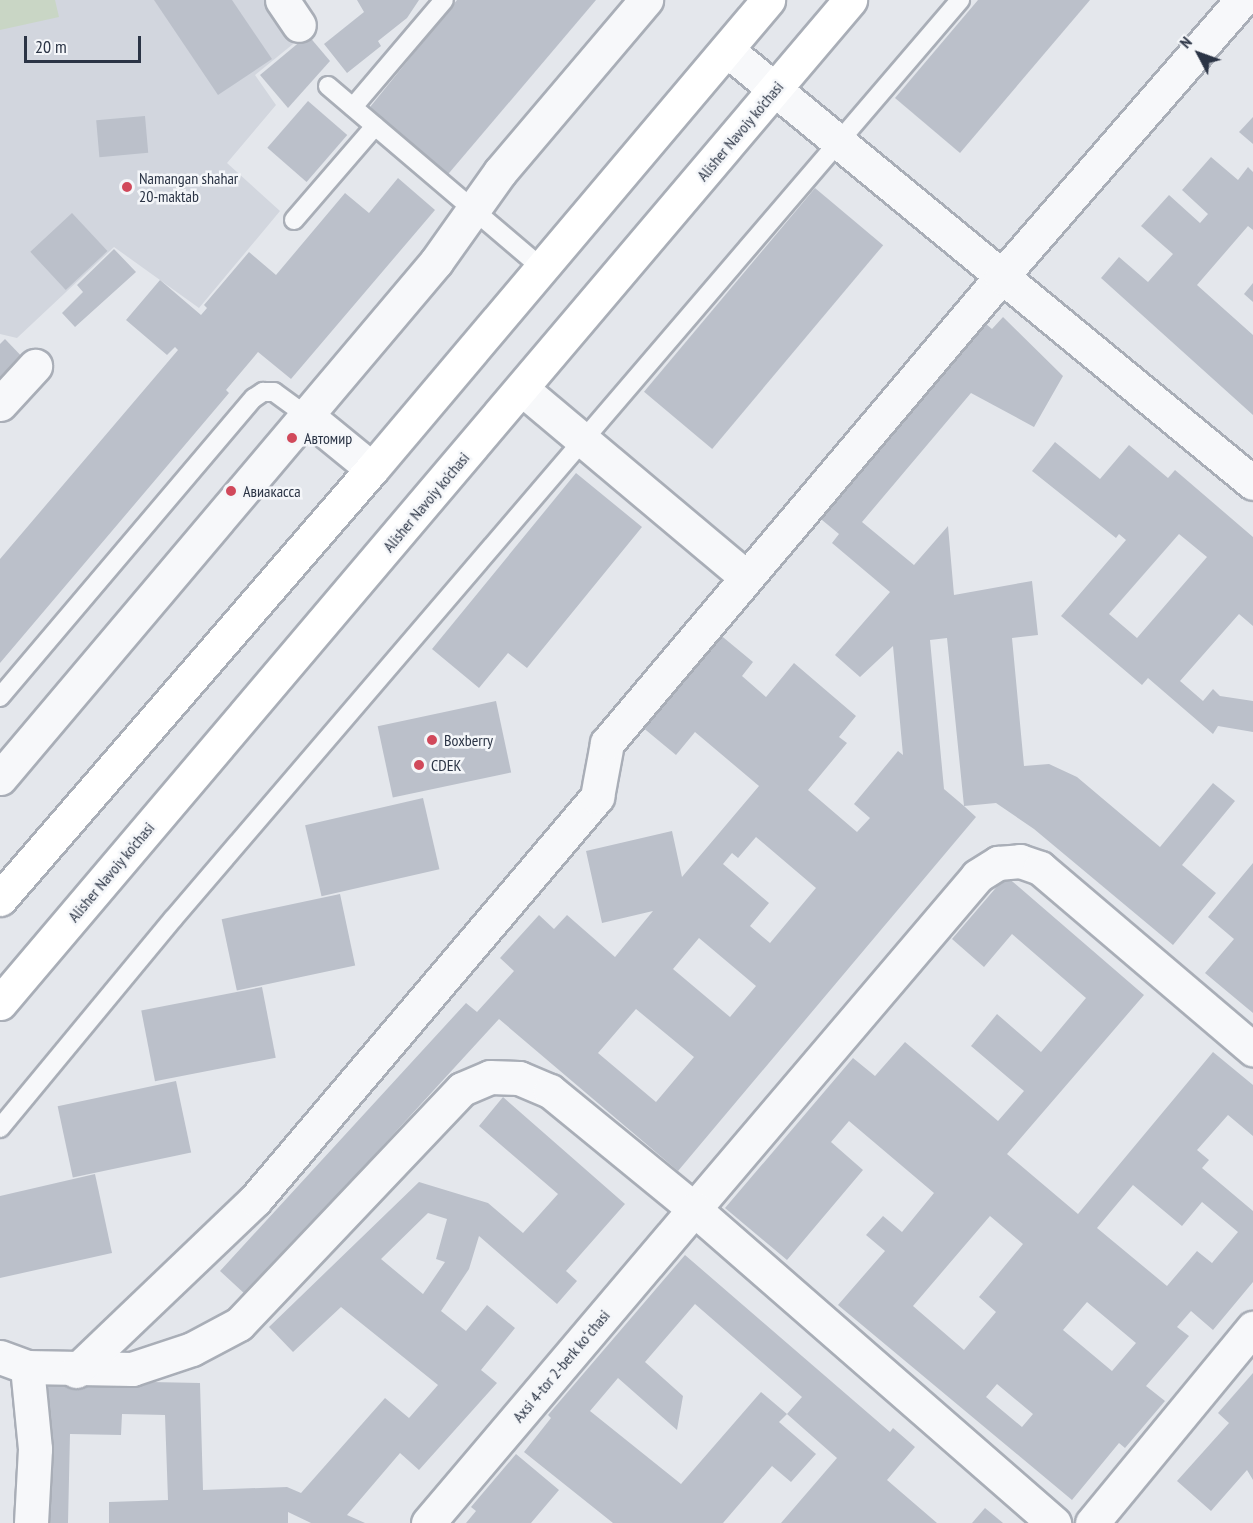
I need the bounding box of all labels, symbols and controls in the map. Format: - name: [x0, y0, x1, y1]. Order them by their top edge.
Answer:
- scale bar: [27, 24, 144, 62]
- north arrow: [1169, 24, 1229, 84]
- text: N: [1175, 32, 1196, 52]
- text: 20 m: [35, 35, 67, 58]
- street label: Alisher Navoiy ko'chasi: [693, 77, 787, 185]
- place label: Namangan shahar 20-maktab: [139, 168, 238, 206]
- marker: Namangan shahar 20-maktab: [120, 180, 134, 194]
- place label: Автомир: [304, 428, 352, 448]
- marker: Автомир: [285, 431, 299, 445]
- street label: Alisher Navoiy ko'chasi: [379, 448, 473, 556]
- place label: Авиакасса: [243, 481, 301, 501]
- marker: Авиакасса: [224, 484, 238, 498]
- place label: Boxberry: [444, 730, 493, 750]
- marker: Boxberry: [425, 733, 439, 747]
- place label: CDEK: [431, 755, 461, 775]
- marker: CDEK: [412, 758, 426, 772]
- street label: Alisher Navoiy ko'chasi: [64, 818, 158, 926]
- street label: Аxsi 4-tor 2-berk koʻchasi: [508, 1306, 614, 1426]

